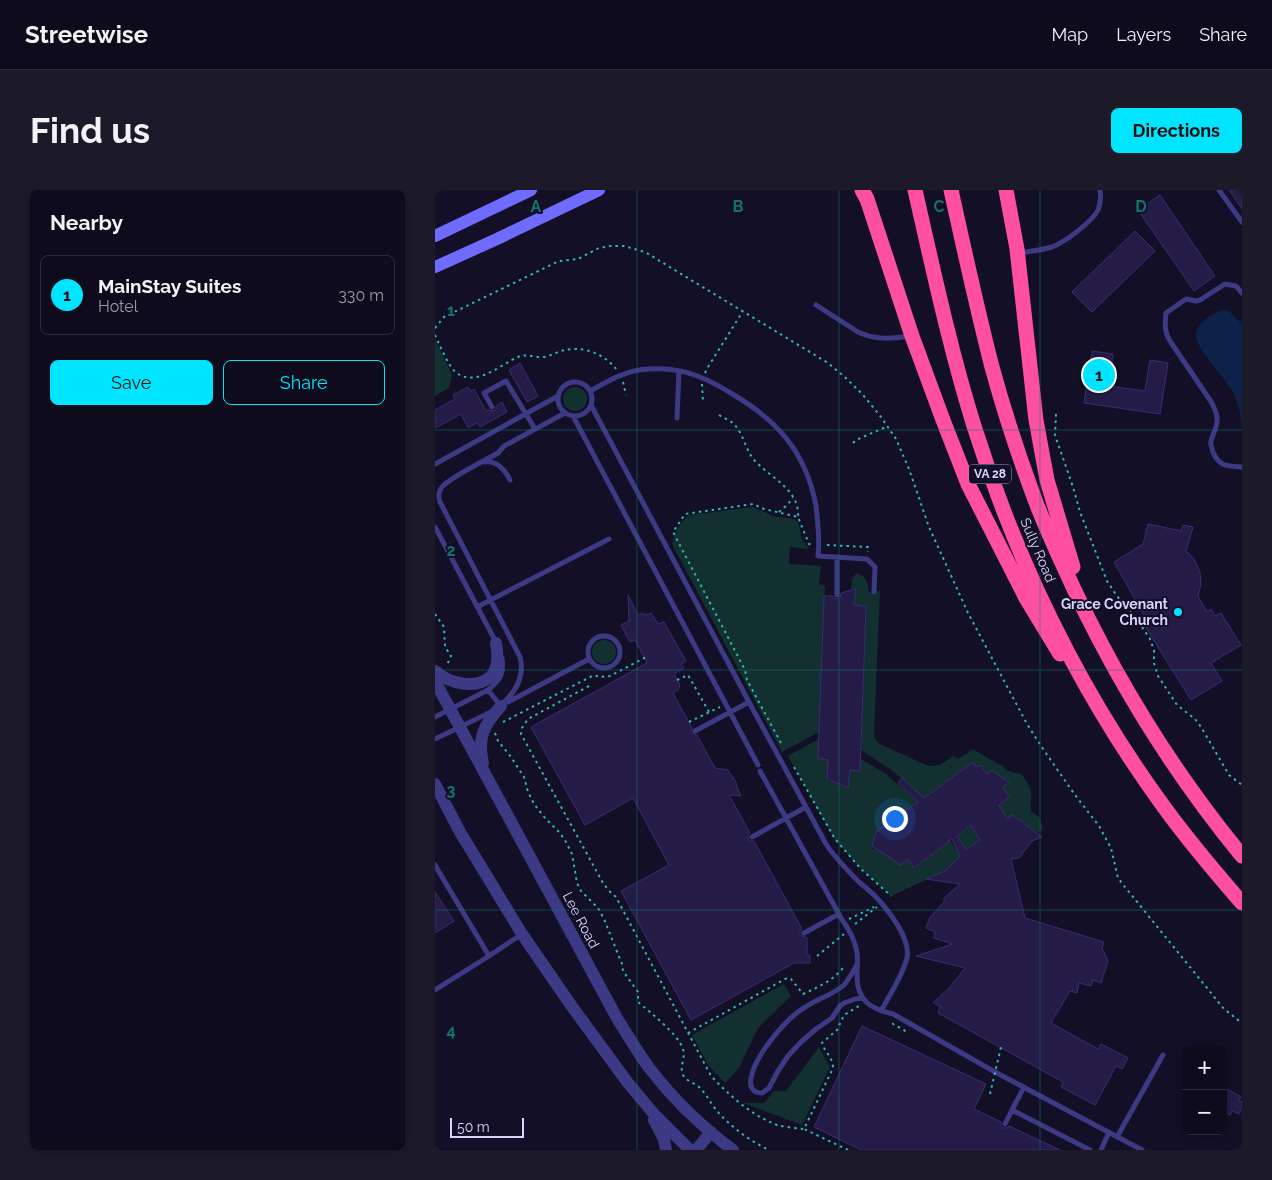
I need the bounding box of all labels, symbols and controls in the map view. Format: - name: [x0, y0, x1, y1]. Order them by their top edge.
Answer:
- text: Streetwise: [25, 20, 148, 49]
- text: Map: [1052, 24, 1088, 45]
- text: Layers: [1116, 24, 1171, 45]
- text: Share: [1199, 24, 1247, 45]
- button: Directions: [1111, 108, 1242, 153]
- text: Find us: [30, 110, 150, 151]
- text: A: [531, 197, 542, 216]
- text: B: [733, 197, 744, 216]
- text: C: [934, 197, 945, 216]
- text: D: [1135, 197, 1147, 216]
- text: Nearby: [50, 210, 123, 235]
- text: MainStay Suites: [98, 275, 241, 297]
- text: 1: [63, 286, 71, 305]
- text: 330 m: [338, 286, 384, 305]
- text: Hotel: [98, 297, 138, 316]
- text: 1: [447, 301, 455, 320]
- pin: 1: [1083, 356, 1115, 394]
- button: Save: [50, 360, 213, 405]
- button: Share: [223, 360, 385, 405]
- road number: VA 28: [969, 464, 1011, 484]
- street label: Sully Road: [1017, 515, 1059, 585]
- text: 2: [446, 541, 456, 560]
- place label: Grace Covenant Church: [1061, 596, 1169, 628]
- marker: Grace Covenant Church: [1172, 606, 1184, 618]
- text: 3: [447, 781, 456, 800]
- your location: [882, 806, 908, 832]
- street label: Lee Road: [559, 889, 603, 951]
- text: 4: [446, 1021, 456, 1040]
- map controls: [1182, 1045, 1227, 1135]
- button: +: [1182, 1045, 1227, 1090]
- button: −: [1182, 1090, 1227, 1135]
- scale bar: [450, 1115, 524, 1138]
- text: 50 m: [457, 1119, 490, 1135]

